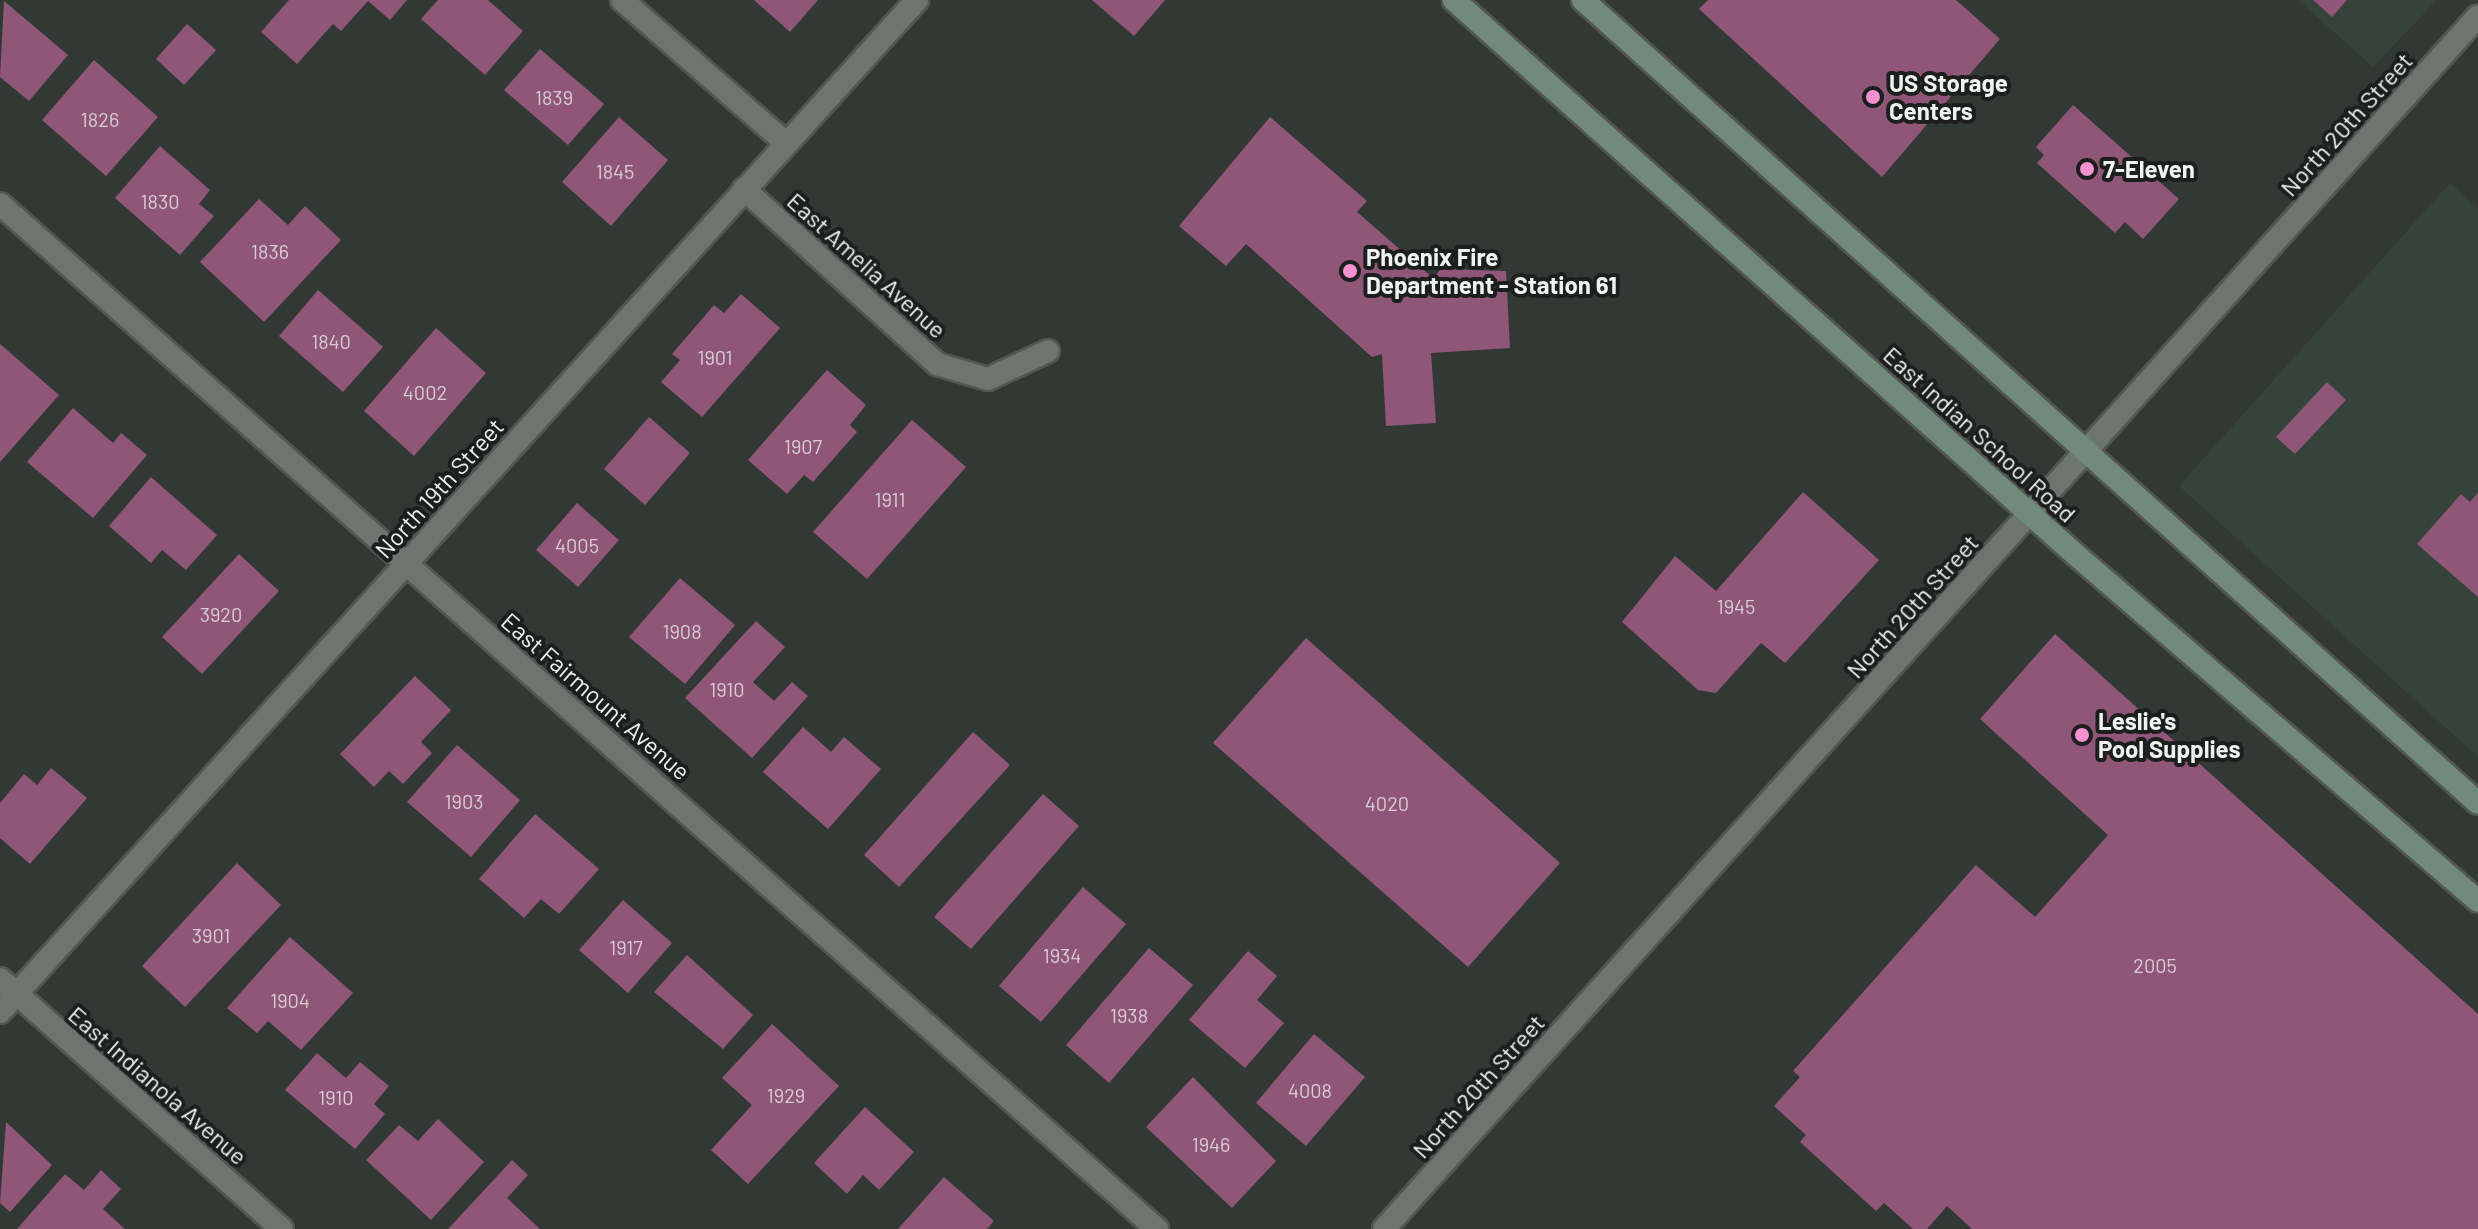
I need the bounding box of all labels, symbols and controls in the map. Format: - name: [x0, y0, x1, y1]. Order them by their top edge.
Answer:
- street label: North 20th Street: [2274, 46, 2418, 202]
- place label: US Storage Centers: [1889, 69, 2008, 125]
- house number: 1839: [535, 85, 573, 109]
- marker: US Storage Centers: [1864, 88, 1882, 106]
- house number: 1826: [81, 107, 119, 131]
- place label: 7-Eleven: [2103, 155, 2195, 183]
- house number: 1845: [596, 159, 634, 183]
- marker: 7-Eleven: [2078, 160, 2096, 178]
- street label: East Amelia Avenue: [782, 186, 952, 344]
- house number: 1830: [140, 189, 180, 213]
- house number: 1836: [251, 239, 289, 263]
- place label: Phoenix Fire Department - Station 61: [1366, 243, 1617, 299]
- marker: Phoenix Fire Department - Station 61: [1341, 262, 1359, 280]
- house number: 1840: [311, 329, 351, 353]
- street label: East Indian School Road: [1878, 340, 2082, 528]
- house number: 1901: [697, 345, 733, 369]
- house number: 4002: [403, 380, 447, 404]
- street label: North 19th Street: [369, 412, 509, 564]
- house number: 1907: [784, 434, 822, 458]
- house number: 1911: [874, 487, 906, 511]
- street label: North 20th Street: [1840, 528, 1984, 684]
- house number: 4005: [555, 533, 599, 557]
- house number: 1945: [1717, 594, 1755, 618]
- house number: 3920: [200, 602, 242, 626]
- street label: East Fairmount Avenue: [496, 606, 696, 786]
- house number: 1908: [662, 619, 702, 643]
- house number: 1910: [709, 677, 745, 701]
- place label: Leslie's Pool Supplies: [2098, 707, 2241, 763]
- marker: Leslie's Pool Supplies: [2073, 726, 2091, 744]
- house number: 1903: [444, 789, 484, 813]
- house number: 4020: [1365, 791, 1409, 815]
- house number: 3901: [192, 923, 230, 947]
- house number: 1917: [609, 935, 643, 959]
- house number: 1934: [1043, 943, 1081, 967]
- house number: 2005: [2133, 953, 2177, 977]
- house number: 1904: [270, 988, 310, 1012]
- street label: East Indianola Avenue: [63, 1000, 253, 1170]
- house number: 1938: [1110, 1003, 1148, 1027]
- street label: North 20th Street: [1406, 1008, 1550, 1164]
- house number: 4008: [1288, 1078, 1332, 1102]
- house number: 1929: [767, 1083, 805, 1107]
- house number: 1910: [318, 1085, 354, 1109]
- house number: 1946: [1192, 1132, 1230, 1156]

